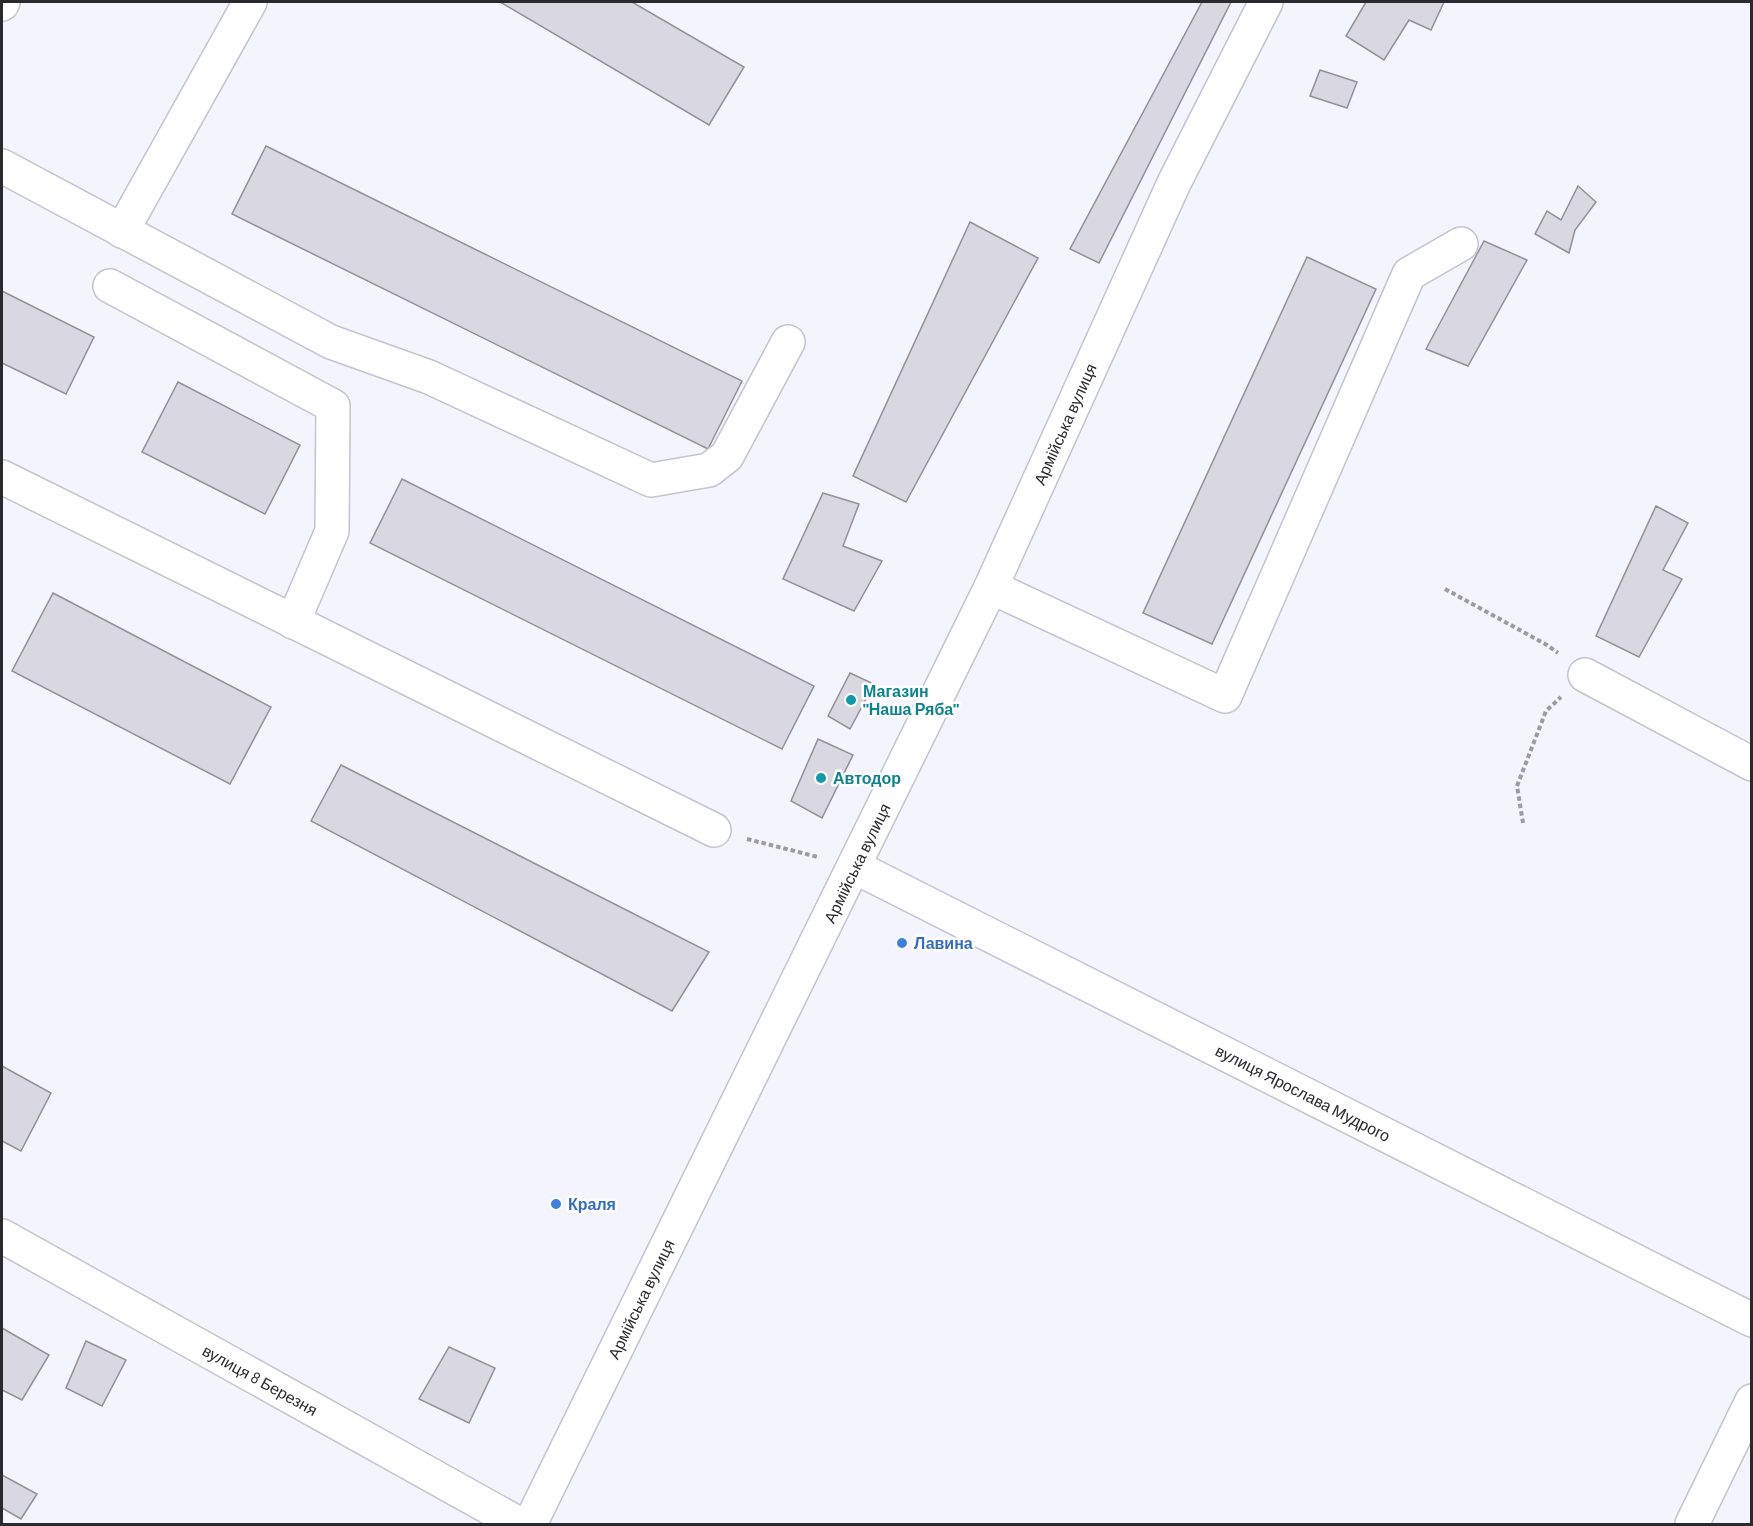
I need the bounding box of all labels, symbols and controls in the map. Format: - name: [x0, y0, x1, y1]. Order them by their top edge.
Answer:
- street label: Армійська вулиця: [1029, 360, 1100, 487]
- place label: Магазин "Наша Ряба": [863, 681, 959, 718]
- marker: Магазин "Наша Ряба": [844, 693, 858, 707]
- place label: Автодор: [833, 768, 901, 787]
- marker: Автодор: [814, 771, 828, 785]
- street label: Армійська вулиця: [819, 800, 894, 926]
- place label: Лавина: [914, 933, 973, 952]
- marker: Лавина: [895, 936, 909, 950]
- street label: вулиця Ярослава Мудрого: [1213, 1040, 1394, 1145]
- place label: Краля: [568, 1194, 616, 1213]
- marker: Краля: [549, 1197, 563, 1211]
- street label: Армійська вулиця: [603, 1236, 678, 1362]
- street label: вулиця 8 Березня: [200, 1340, 321, 1419]

